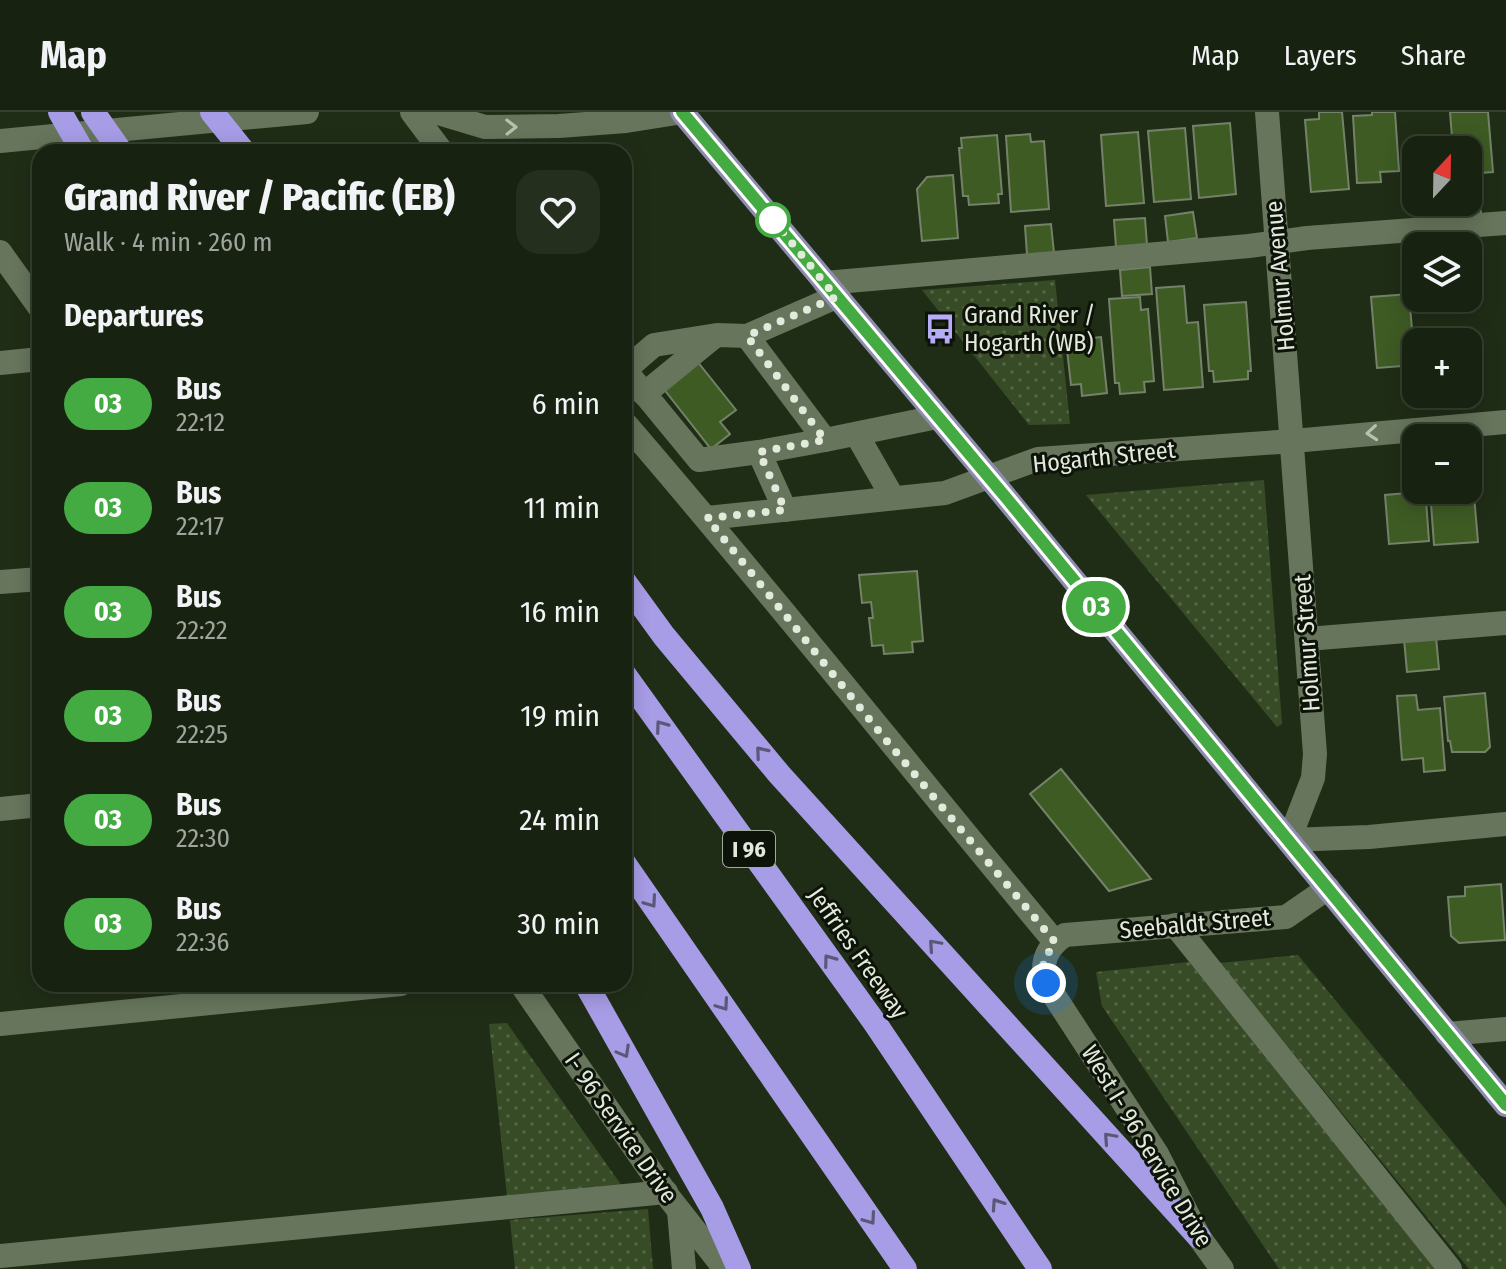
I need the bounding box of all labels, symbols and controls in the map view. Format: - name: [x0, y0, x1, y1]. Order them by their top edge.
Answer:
- text: Map: [40, 32, 107, 78]
- text: Map: [1191, 39, 1240, 72]
- text: Layers: [1284, 39, 1357, 72]
- text: Share: [1401, 39, 1466, 72]
- one-way arrow: [505, 118, 518, 136]
- north arrow: [1402, 136, 1482, 216]
- map controls: [1402, 136, 1482, 504]
- button: heart: [516, 170, 600, 254]
- text: Grand River / Pacific (EB): [64, 174, 455, 220]
- street label: Holmur Avenue: [1259, 200, 1301, 352]
- unlabelled marker: [756, 203, 790, 237]
- text: Walk · 4 min · 260 m: [64, 227, 273, 258]
- button: layers: [1402, 232, 1482, 312]
- text: Departures: [64, 298, 204, 334]
- place label: Grand River / Hogarth (WB): [964, 301, 1095, 357]
- bus stop icon: Grand River / Hogarth (WB): [923, 312, 957, 346]
- button: +: [1402, 328, 1482, 408]
- text: Bus: [176, 371, 221, 407]
- text: 6 min: [532, 386, 600, 422]
- text: 03: [94, 387, 122, 420]
- text: 22:12: [176, 407, 225, 438]
- button: −: [1402, 424, 1482, 504]
- one-way arrow: [1366, 425, 1379, 442]
- street label: Hogarth Street: [1031, 436, 1177, 478]
- text: Bus: [176, 475, 221, 511]
- text: 11 min: [524, 490, 600, 526]
- text: 03: [94, 491, 122, 524]
- text: 22:17: [176, 511, 224, 542]
- street label: Holmur Street: [1288, 573, 1326, 713]
- text: Bus: [176, 579, 221, 615]
- line badge: 03: [1060, 581, 1132, 633]
- text: 03: [1082, 590, 1110, 623]
- text: 16 min: [520, 594, 600, 630]
- text: 03: [94, 595, 122, 628]
- text: 22:22: [176, 615, 227, 646]
- text: Bus: [176, 683, 221, 719]
- text: 19 min: [520, 698, 600, 734]
- text: 03: [94, 699, 122, 732]
- text: 22:25: [176, 719, 228, 750]
- one-way arrow: [656, 720, 671, 734]
- one-way arrow: [756, 747, 771, 761]
- text: Bus: [176, 787, 221, 823]
- text: 24 min: [519, 802, 600, 838]
- text: 03: [94, 803, 122, 836]
- text: 22:30: [176, 823, 230, 854]
- road number: I 96: [723, 831, 775, 867]
- street label: Jeffries Freeway: [802, 882, 914, 1024]
- text: Bus: [176, 891, 221, 927]
- one-way arrow: [641, 893, 656, 907]
- street label: Seebaldt Street: [1118, 903, 1272, 945]
- text: 30 min: [517, 906, 600, 942]
- text: 03: [94, 907, 122, 940]
- text: 22:36: [176, 927, 229, 958]
- one-way arrow: [930, 940, 944, 955]
- one-way arrow: [824, 954, 839, 968]
- your location: [1026, 963, 1066, 1003]
- one-way arrow: [713, 997, 728, 1011]
- street label: West I- 96 Service Drive: [1076, 1040, 1218, 1252]
- one-way arrow: [614, 1043, 630, 1058]
- street label: I- 96 Service Drive: [559, 1047, 683, 1209]
- one-way arrow: [1105, 1132, 1119, 1147]
- one-way arrow: [991, 1199, 1006, 1213]
- one-way arrow: [861, 1211, 876, 1225]

